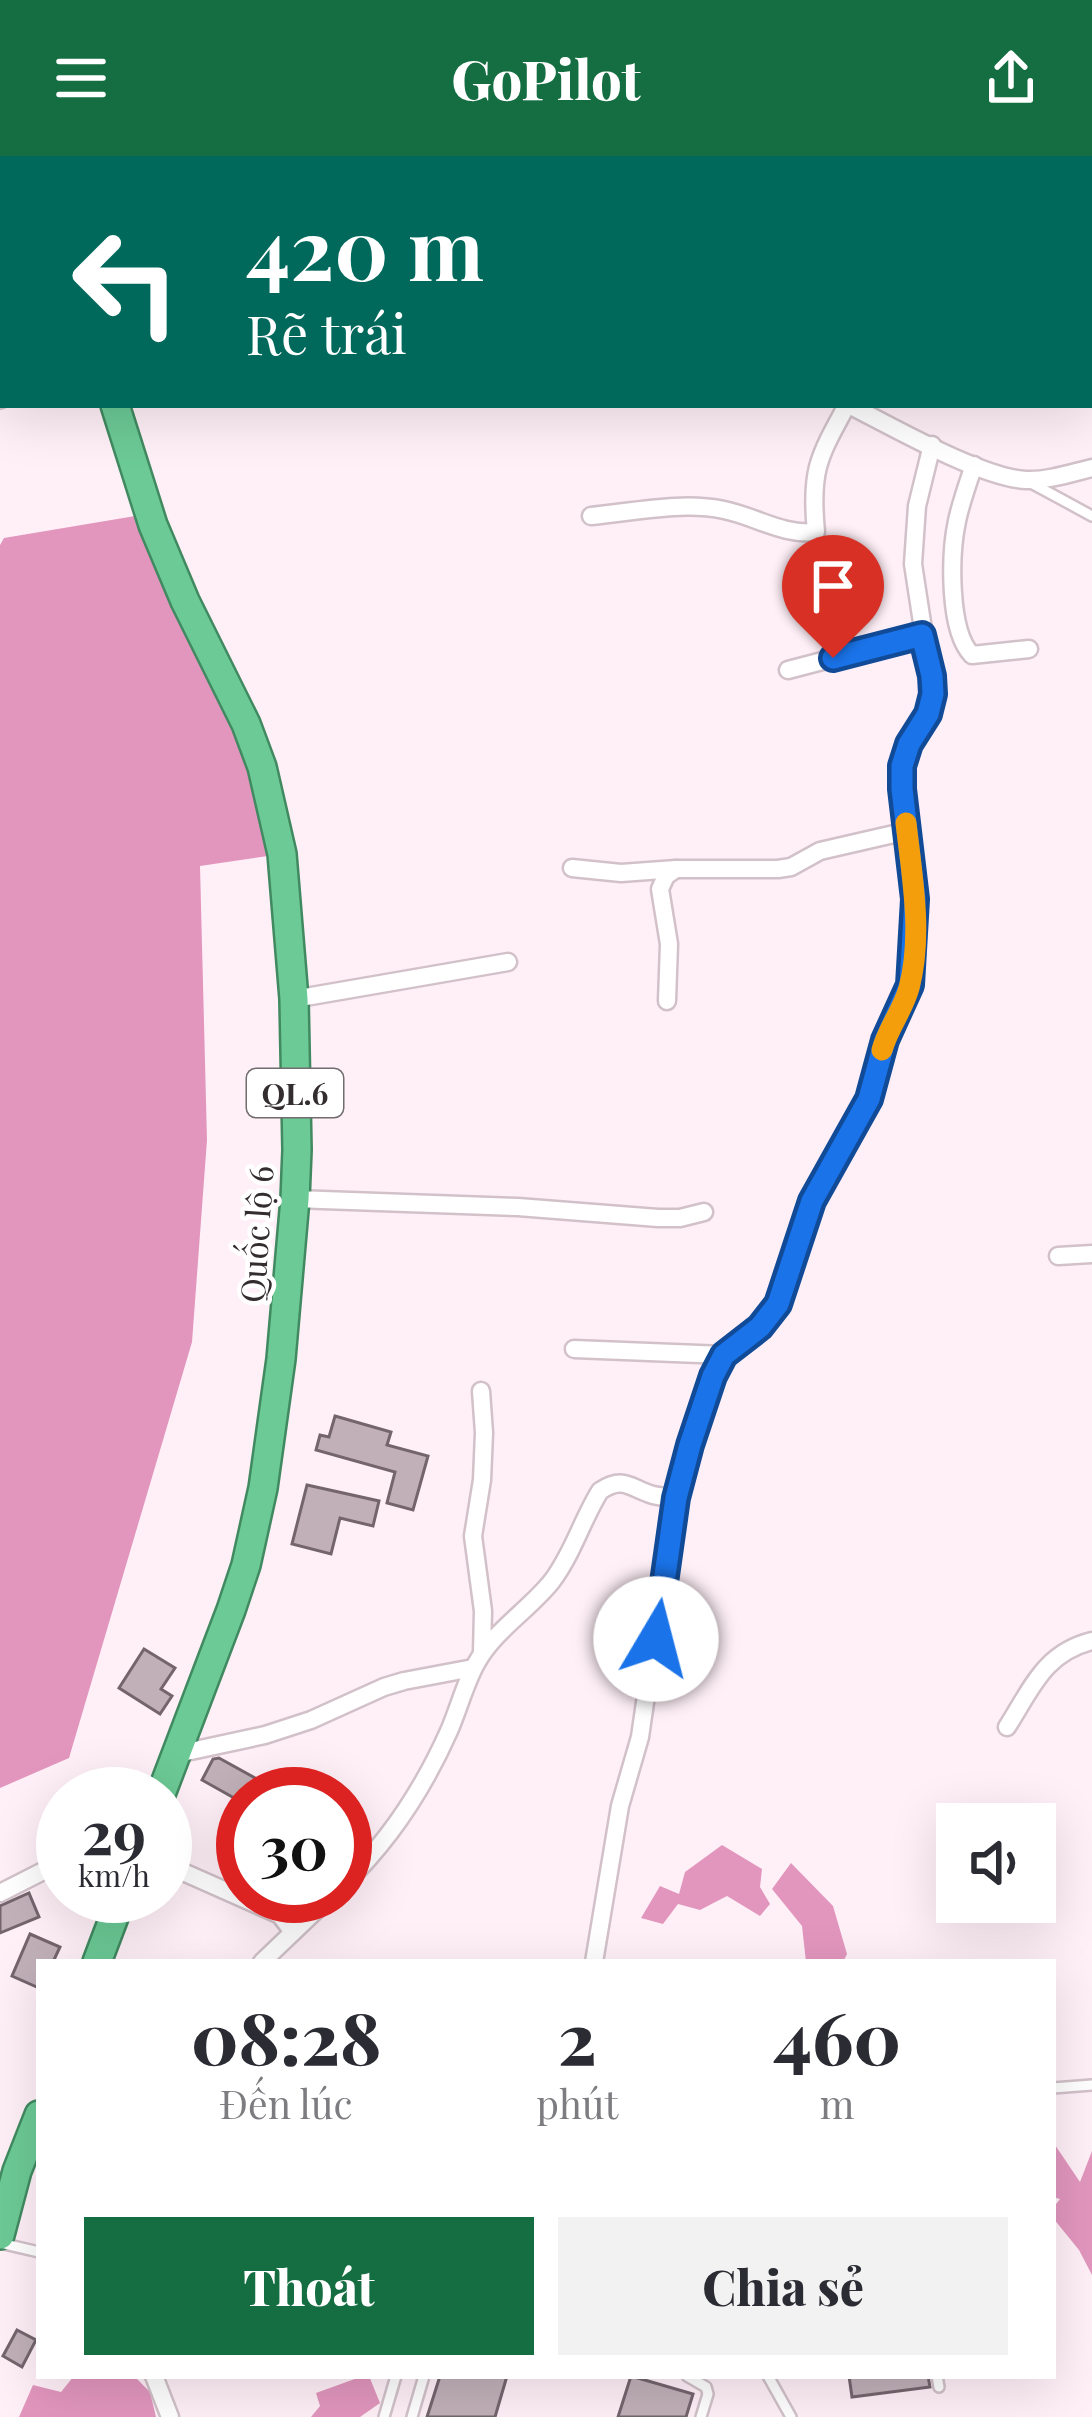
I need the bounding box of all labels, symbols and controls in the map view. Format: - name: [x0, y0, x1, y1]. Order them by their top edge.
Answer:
- text: GoPilot: [451, 42, 641, 114]
- icon: menu: [48, 45, 114, 111]
- icon: share: [978, 45, 1044, 111]
- text: 420 m: [246, 190, 484, 302]
- icon: left: [48, 204, 204, 360]
- text: Rẽ trái: [246, 297, 407, 369]
- pin: [782, 535, 884, 658]
- icon: arrive: [800, 553, 866, 619]
- road number: QL.6: [247, 1069, 343, 1117]
- street label: Quốc lộ 6: [227, 1164, 282, 1304]
- position arrow: [593, 1576, 719, 1702]
- speed limit sign: 30: [216, 1767, 372, 1923]
- text: 29: [82, 1790, 146, 1870]
- map controls: [936, 1803, 1056, 1923]
- button: sound: [936, 1803, 1056, 1923]
- text: km/h: [78, 1855, 150, 1895]
- text: 08:28: [191, 1987, 381, 2083]
- text: 2: [558, 1987, 597, 2083]
- text: 460: [773, 1987, 901, 2083]
- text: Đến lúc: [220, 2077, 352, 2129]
- text: phút: [536, 2077, 618, 2129]
- text: m: [820, 2077, 854, 2129]
- button: Thoát: [84, 2217, 534, 2355]
- button: Chia sẻ: [558, 2217, 1008, 2355]

